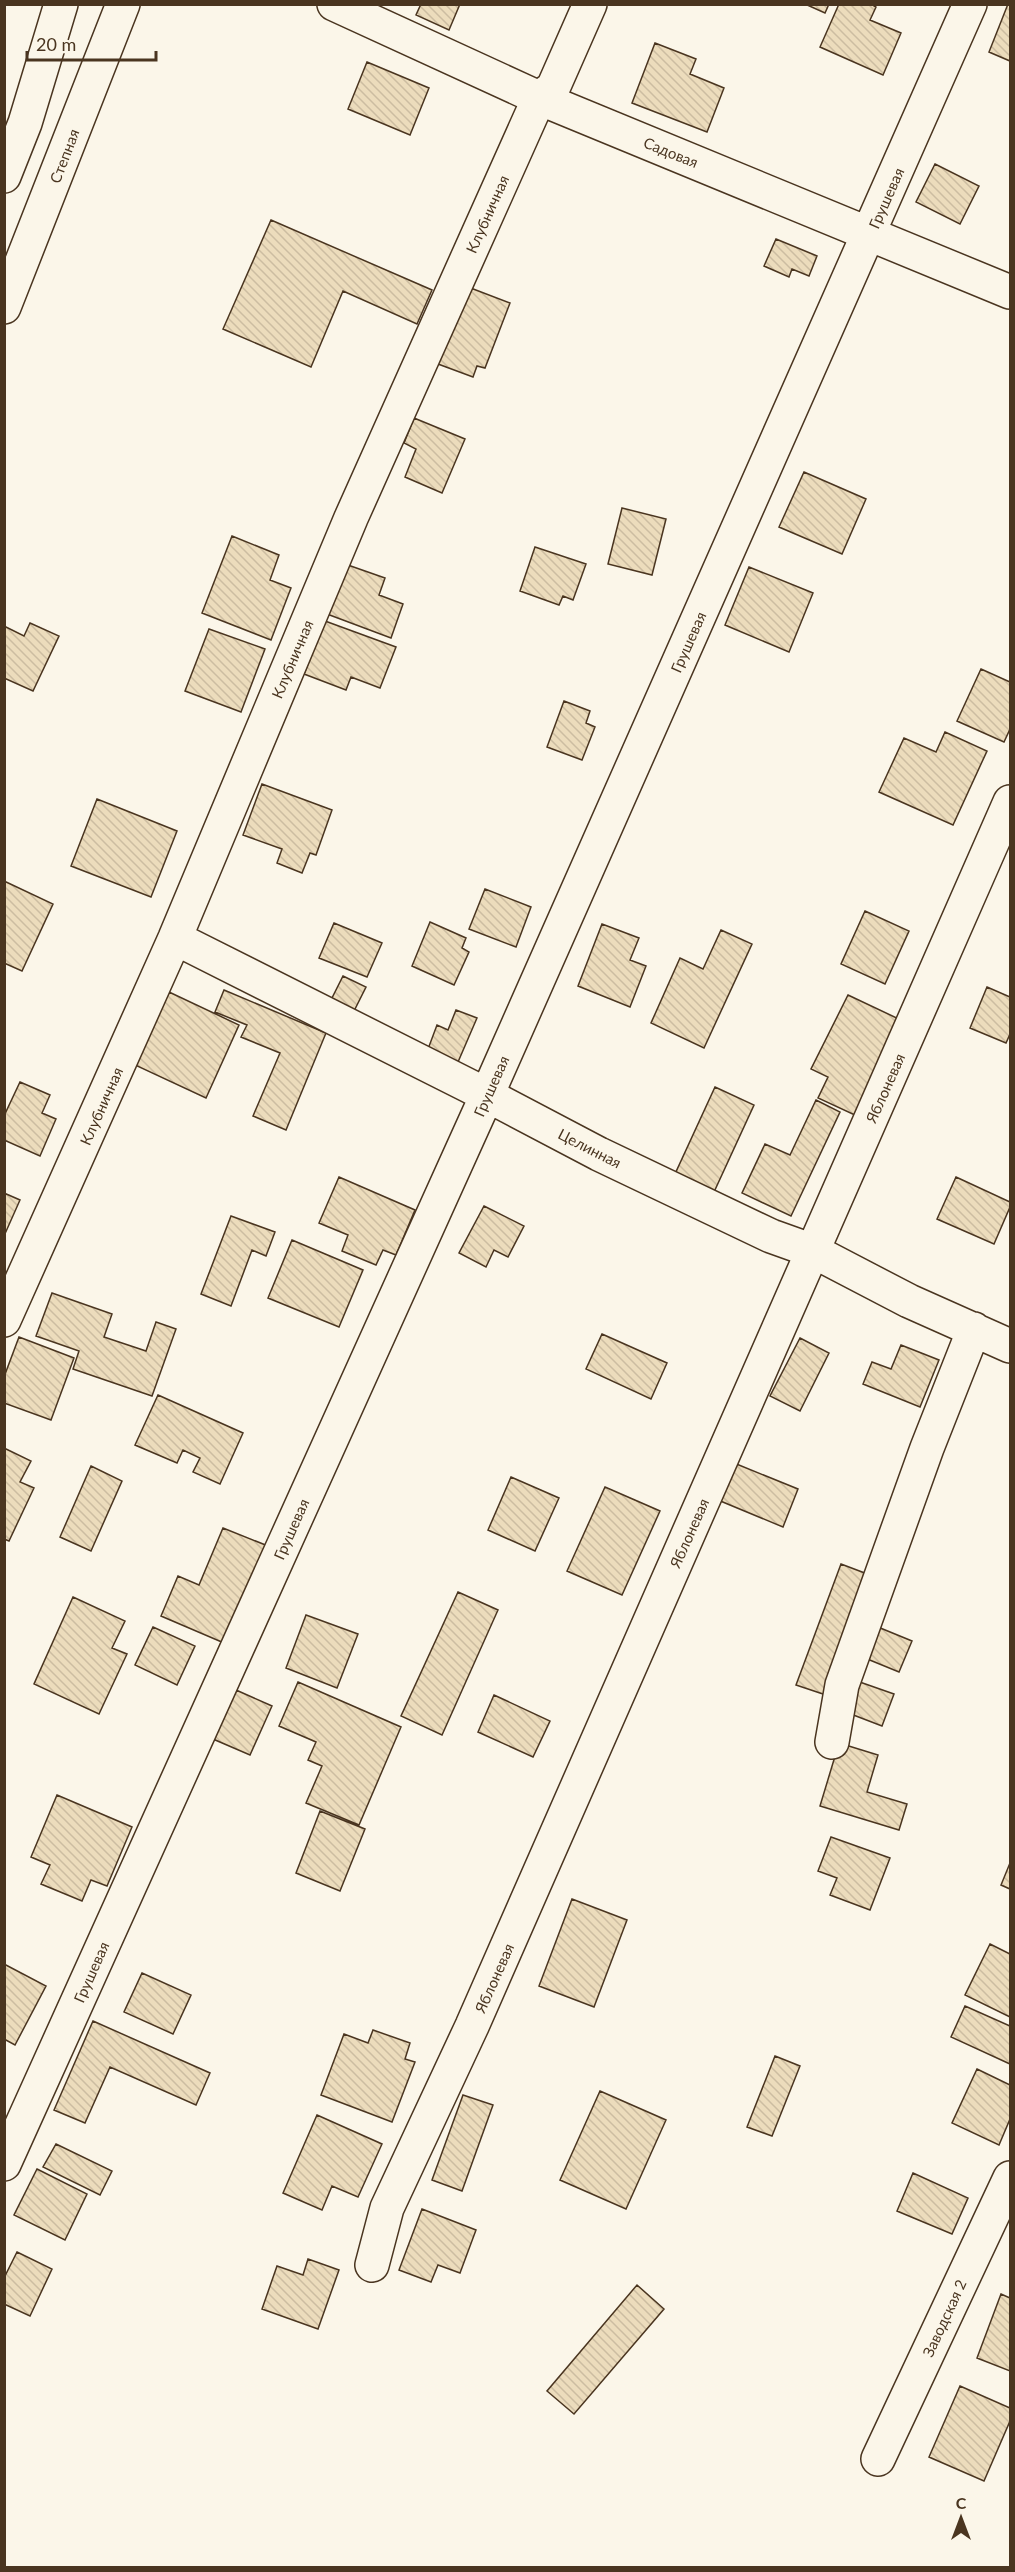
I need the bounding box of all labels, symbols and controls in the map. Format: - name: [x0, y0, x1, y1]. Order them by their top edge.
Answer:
- scale bar: [27, 24, 156, 62]
- text: 20 m: [36, 33, 76, 55]
- street label: Степная: [45, 126, 83, 186]
- street label: Садовая: [641, 133, 701, 171]
- street label: Грушевая: [865, 165, 907, 231]
- street label: Клубничная: [462, 172, 512, 256]
- street label: Грушевая: [667, 609, 709, 675]
- street label: Клубничная: [267, 617, 317, 701]
- street label: Яблоневая: [861, 1050, 908, 1127]
- street label: Грушевая: [470, 1053, 512, 1119]
- street label: Клубничная: [76, 1064, 126, 1148]
- street label: Целинная: [555, 1124, 625, 1172]
- street label: Яблоневая: [665, 1495, 712, 1572]
- street label: Грушевая: [270, 1496, 312, 1562]
- street label: Грушевая: [70, 1939, 112, 2005]
- street label: Яблоневая: [470, 1940, 517, 2017]
- street label: Заводская 2: [918, 2277, 970, 2359]
- north arrow: [931, 2488, 991, 2548]
- text: С: [956, 2493, 967, 2512]

